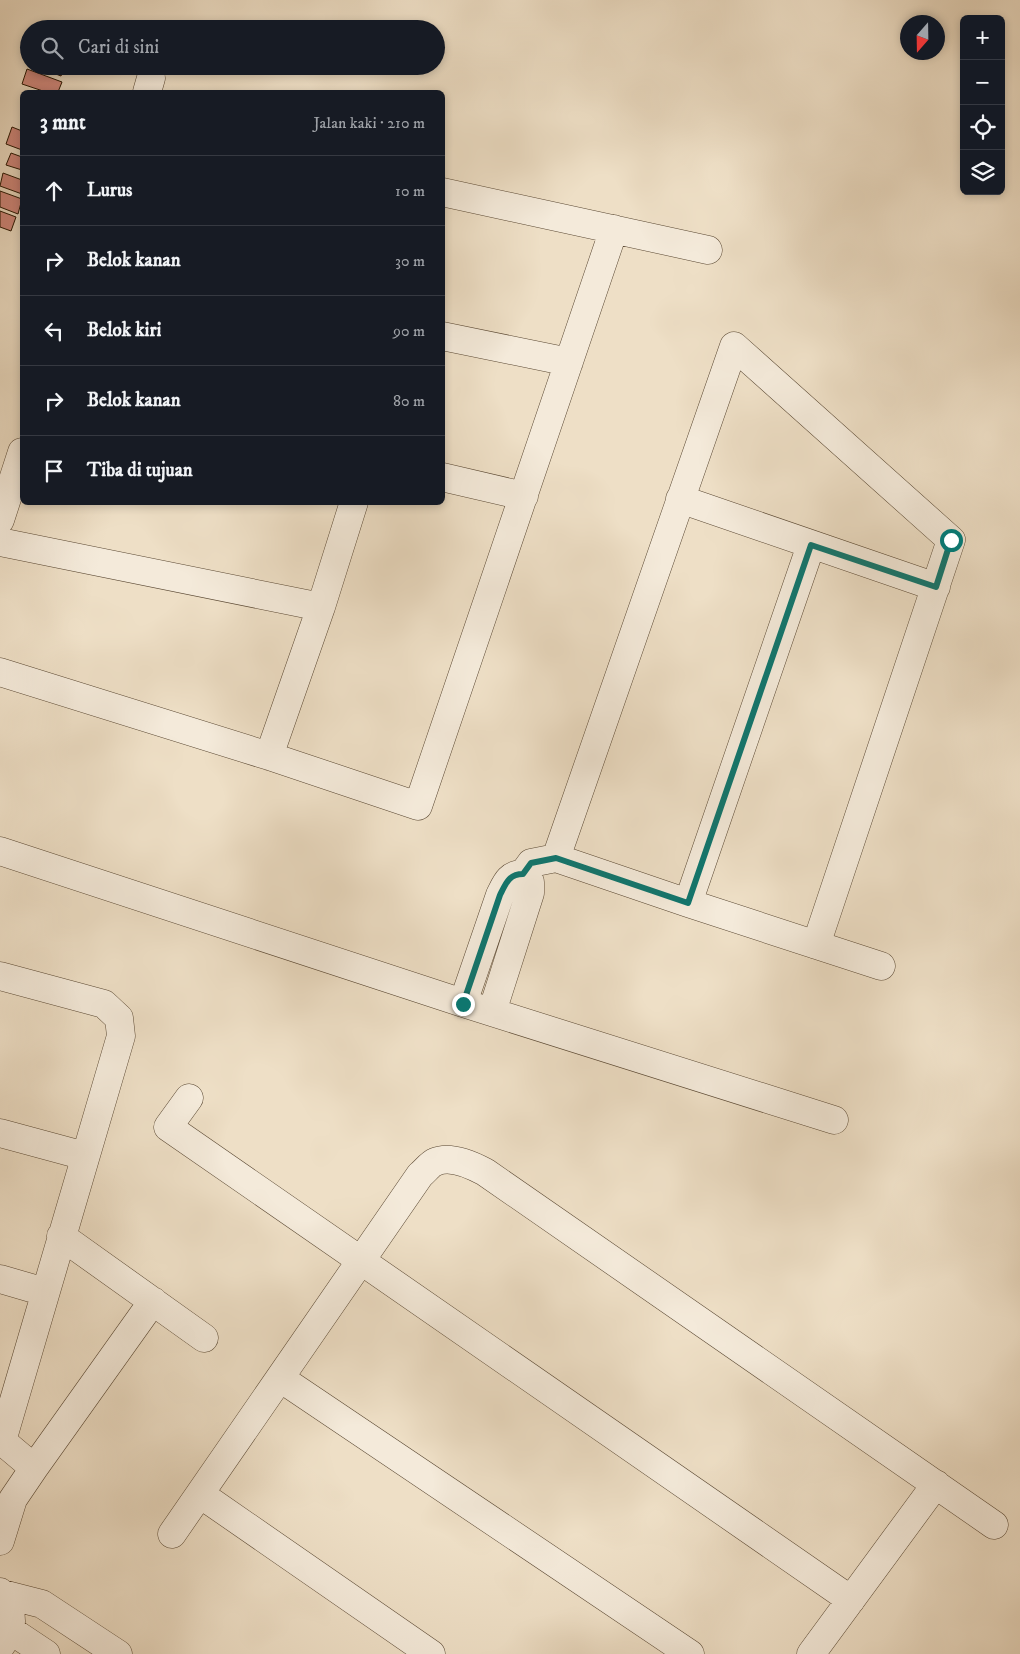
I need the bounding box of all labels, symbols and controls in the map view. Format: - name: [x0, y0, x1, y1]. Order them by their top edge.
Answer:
- north arrow: [900, 15, 945, 60]
- map controls: [960, 15, 1005, 195]
- button: +: [960, 15, 1005, 60]
- search box: [20, 20, 445, 75]
- icon: search: [38, 34, 66, 62]
- text: Cari di sini: [78, 36, 159, 59]
- button: −: [960, 60, 1005, 105]
- button: locate: [960, 105, 1005, 150]
- text: 3 mnt: [40, 110, 86, 136]
- text: Jalan kaki · 210 m: [314, 113, 425, 133]
- button: layers: [960, 150, 1005, 195]
- icon: ahead: [40, 177, 68, 205]
- text: Lurus: [87, 179, 132, 202]
- text: 10 m: [395, 181, 425, 201]
- icon: right: [40, 247, 68, 275]
- text: Belok kanan: [87, 249, 181, 272]
- text: 30 m: [395, 251, 425, 271]
- icon: left: [40, 317, 68, 345]
- text: Belok kiri: [87, 319, 161, 342]
- text: 90 m: [393, 321, 425, 341]
- icon: right: [40, 387, 68, 415]
- text: Belok kanan: [87, 389, 181, 412]
- text: 80 m: [393, 391, 425, 411]
- icon: arrive: [40, 457, 68, 485]
- text: Tiba di tujuan: [87, 459, 193, 482]
- route start: [940, 529, 963, 552]
- route end: [452, 993, 475, 1016]

